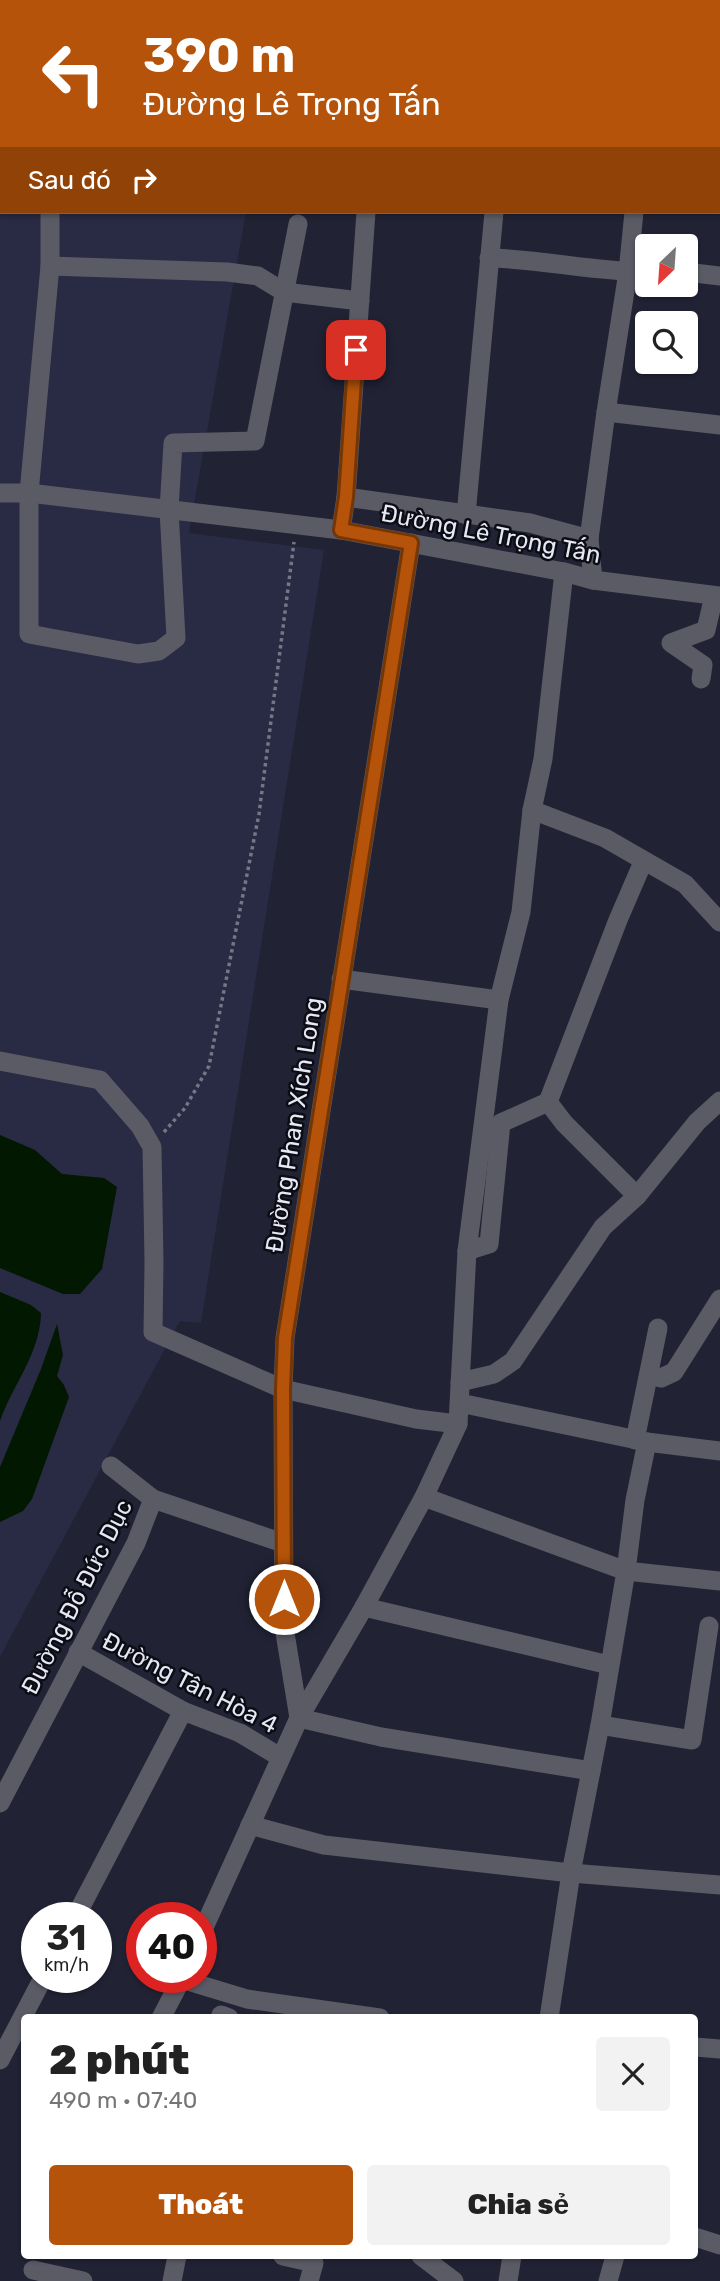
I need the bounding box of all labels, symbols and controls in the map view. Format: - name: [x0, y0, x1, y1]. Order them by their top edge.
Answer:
- text: 390 m: [143, 26, 295, 84]
- icon: left: [28, 28, 119, 119]
- text: Đường Lê Trọng Tấn: [143, 85, 441, 123]
- icon: right: [125, 161, 163, 199]
- text: Sau đó: [28, 165, 111, 196]
- north arrow: [635, 234, 698, 298]
- map controls: [635, 234, 698, 374]
- button: search: [635, 311, 698, 374]
- pin: [326, 320, 386, 380]
- icon: arrive: [337, 331, 375, 369]
- street label: Đường Lê Trọng Tấn: [379, 497, 604, 569]
- street label: Đường Phan Xích Long: [260, 996, 328, 1254]
- street label: Đường Đỗ Đức Dục: [16, 1495, 138, 1699]
- position arrow: [247, 1562, 321, 1636]
- street label: Đường Tân Hòa 4: [98, 1627, 282, 1739]
- speed limit sign: 40: [126, 1902, 217, 1993]
- text: 31: [47, 1917, 86, 1959]
- text: km/h: [44, 1954, 89, 1976]
- text: 2 phút: [49, 2035, 190, 2085]
- button: close: [596, 2037, 670, 2111]
- text: 490 m · 07:40: [49, 2086, 197, 2114]
- button: Thoát: [49, 2165, 353, 2245]
- button: Chia sẻ: [367, 2165, 670, 2245]

